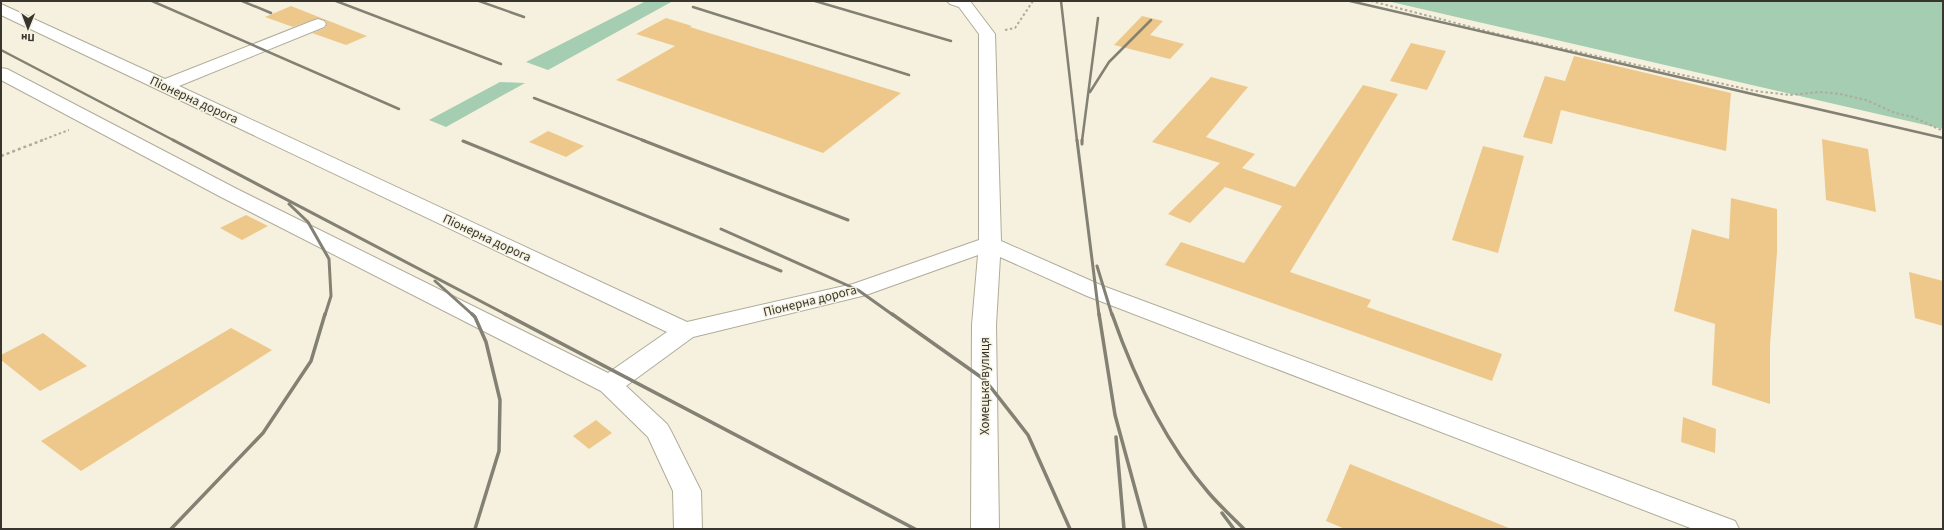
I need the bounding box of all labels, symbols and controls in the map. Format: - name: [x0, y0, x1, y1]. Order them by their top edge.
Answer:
- north arrow: [8, 8, 48, 48]
- text: Пн: [21, 30, 35, 45]
- street label: Піонерна дорога: [147, 72, 241, 128]
- street label: Піонерна дорога: [440, 210, 534, 266]
- street label: Піонерна дорога: [761, 281, 859, 321]
- street label: Хомецька вулиця: [976, 337, 994, 435]

